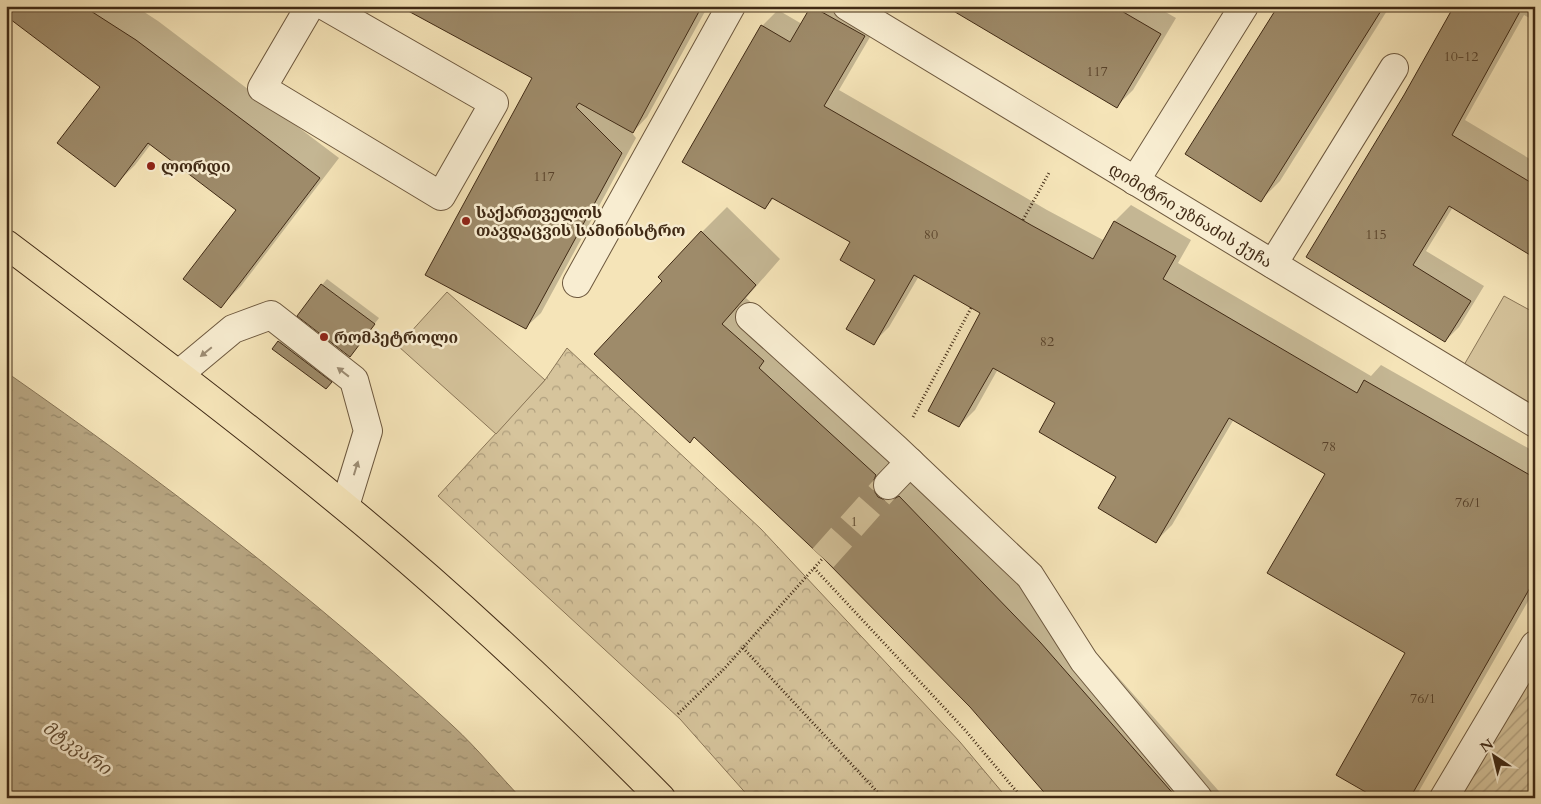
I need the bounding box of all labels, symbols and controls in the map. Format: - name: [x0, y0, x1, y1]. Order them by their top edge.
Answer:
- house number: 10-12: [1444, 47, 1478, 66]
- house number: 117: [1086, 62, 1108, 81]
- place label: ლორდი: [161, 156, 231, 178]
- street label: დიმიტრი უზნაძის ქუჩა: [1105, 158, 1276, 273]
- marker: ლორდი: [145, 160, 157, 172]
- house number: 117: [533, 167, 555, 186]
- place label: საქართველოს თავდაცვის სამინისტრო: [476, 202, 685, 242]
- marker: საქართველოს თავდაცვის სამინისტრო: [460, 215, 472, 227]
- house number: 80: [924, 225, 938, 244]
- house number: 115: [1365, 225, 1387, 244]
- place label: რომპეტროლი: [334, 327, 458, 349]
- marker: რომპეტროლი: [318, 331, 330, 343]
- house number: 82: [1040, 332, 1054, 351]
- one-way arrow: [200, 346, 213, 357]
- one-way arrow: [337, 366, 350, 377]
- house number: 78: [1322, 437, 1336, 456]
- one-way arrow: [353, 461, 361, 476]
- house number: 76/1: [1455, 493, 1481, 512]
- house number: 1: [850, 512, 858, 531]
- house number: 76/1: [1410, 689, 1436, 708]
- water label: მტკვარი: [38, 716, 117, 782]
- north arrow: [1468, 732, 1518, 782]
- text: N: [1476, 734, 1497, 757]

